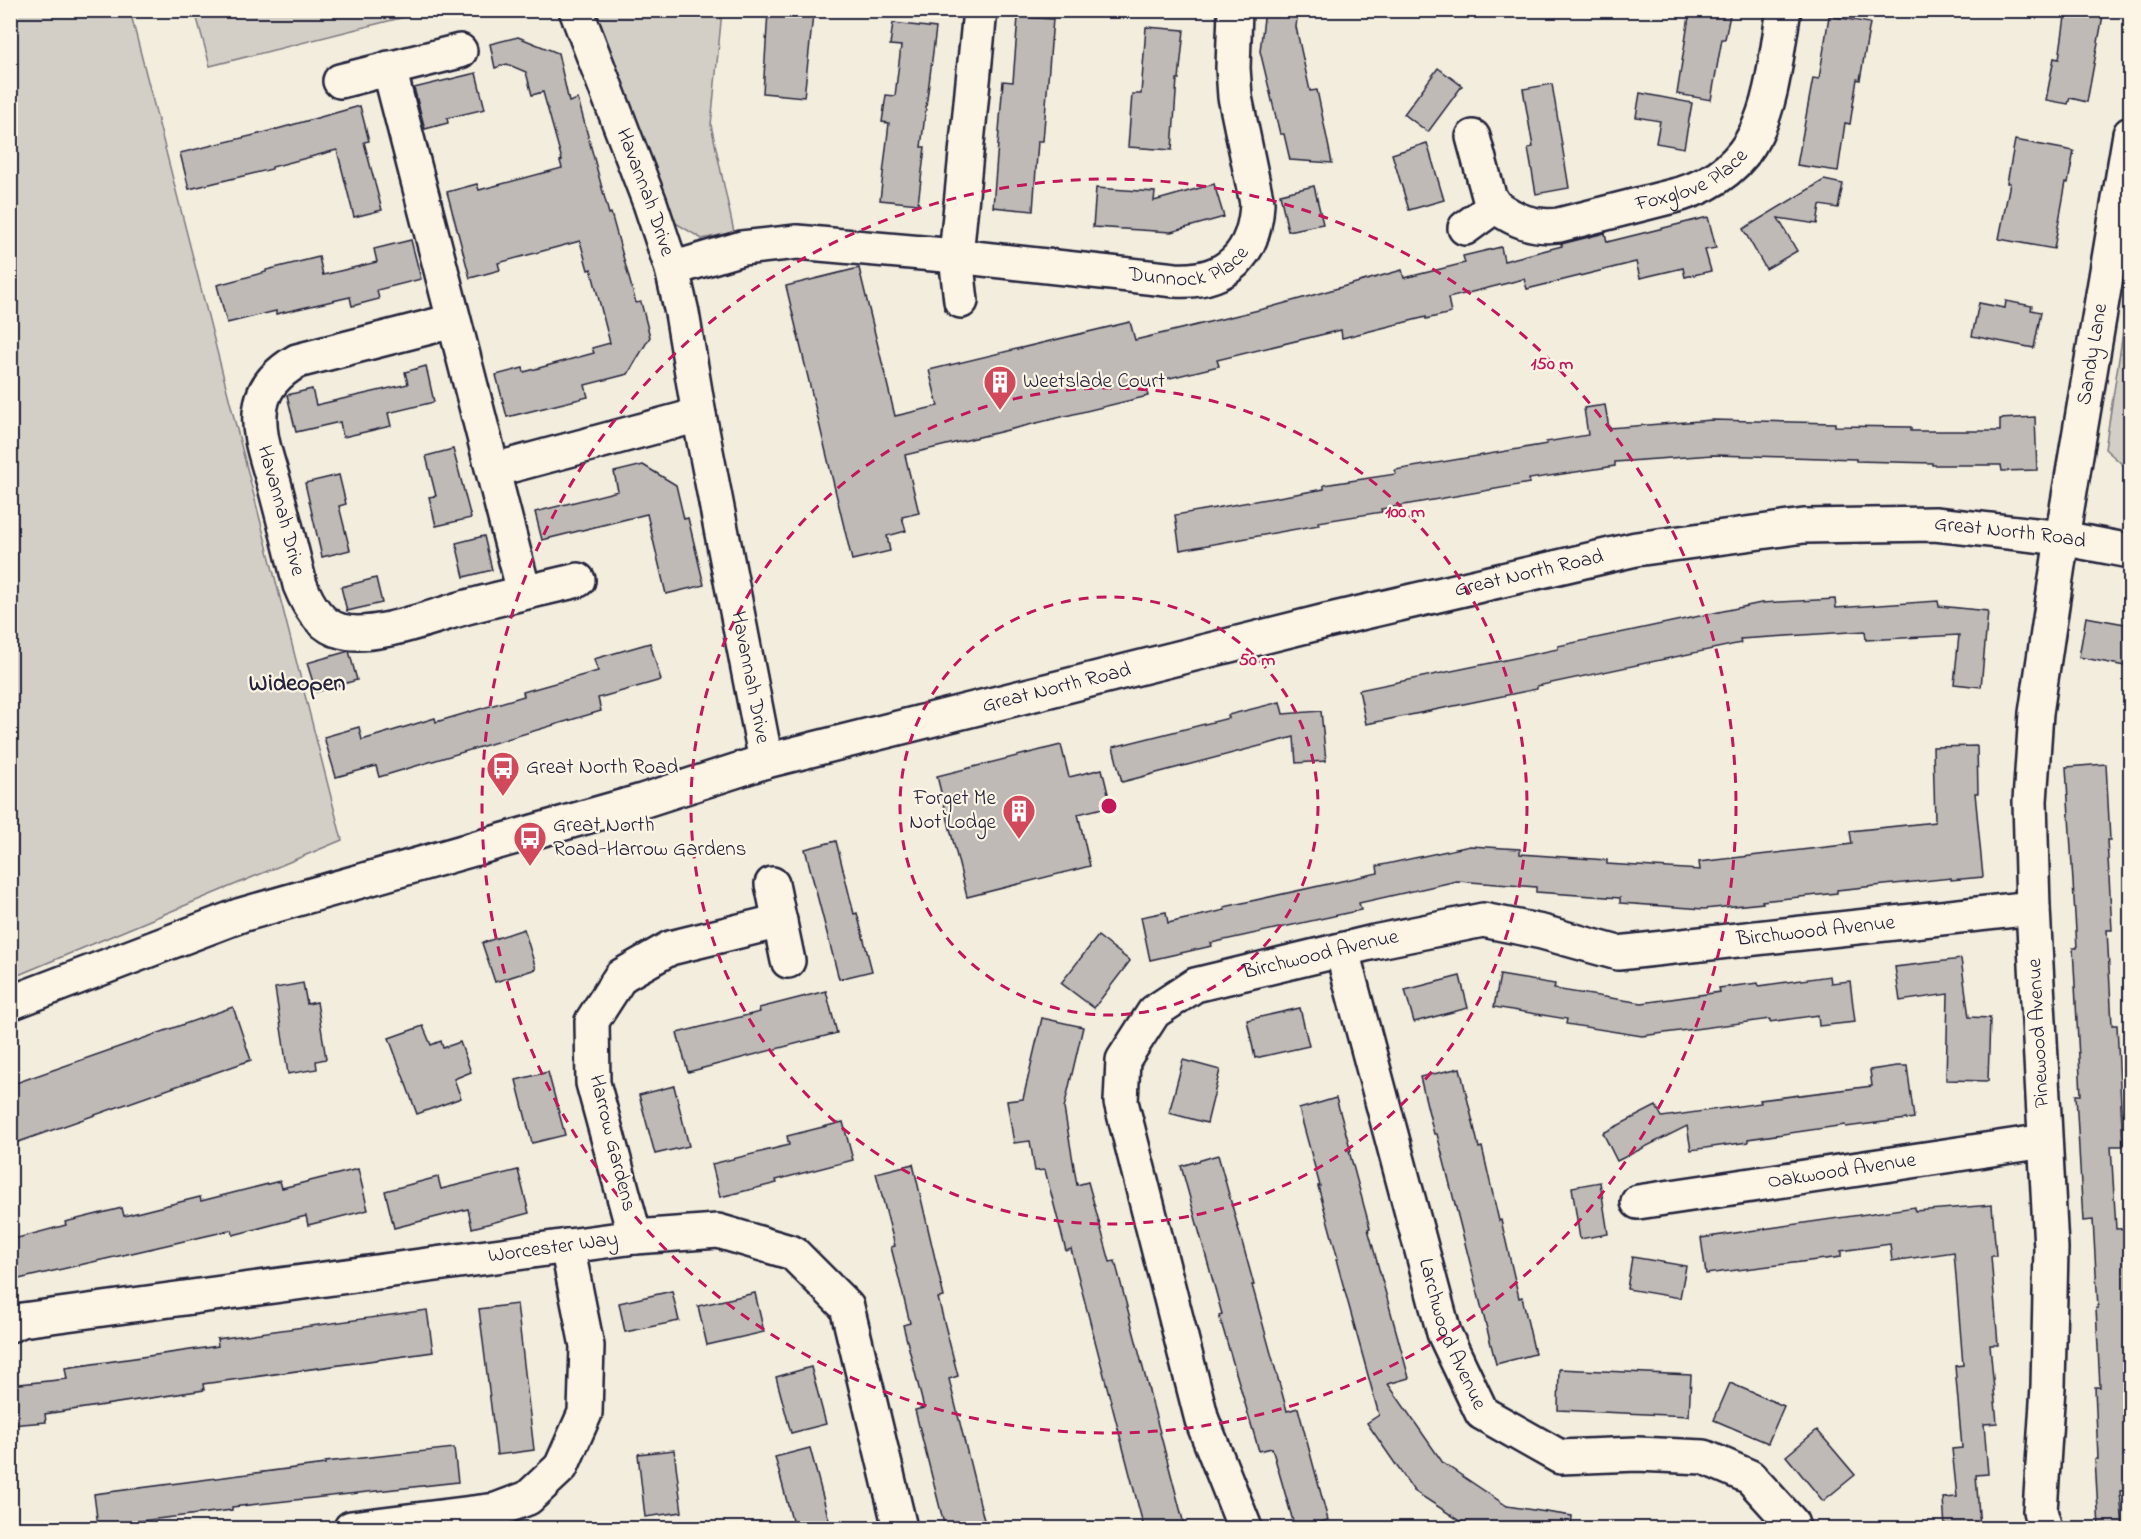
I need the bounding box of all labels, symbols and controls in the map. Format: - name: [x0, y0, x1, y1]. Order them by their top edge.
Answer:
- street label: Havannah Drive: [608, 124, 682, 261]
- street label: Foxglove Place: [1632, 142, 1756, 220]
- street label: Dunnock Place: [1126, 240, 1257, 295]
- street label: Sandy Lane: [2070, 300, 2116, 407]
- text: 150 m: [1531, 352, 1573, 378]
- building icon: Weetslade Court: [982, 364, 1018, 411]
- place label: Weetslade Court: [1023, 367, 1165, 397]
- street label: Havannah Drive: [249, 442, 312, 580]
- text: 100 m: [1385, 500, 1425, 526]
- street label: Great North Road: [1933, 509, 2089, 557]
- street label: Great North Road: [1451, 542, 1607, 606]
- street label: Havannah Drive: [722, 609, 777, 747]
- text: 50 m: [1239, 648, 1275, 674]
- street label: Great North Road: [979, 655, 1134, 721]
- district label: Wideopen: [249, 667, 345, 702]
- bus stop icon: Great North Road: [485, 750, 521, 797]
- place label: Great North Road: [526, 753, 678, 783]
- place label: Forget Me Not Lodge: [909, 784, 997, 840]
- building icon: Forget Me Not Lodge: [1001, 793, 1037, 840]
- centre of rings: [1099, 796, 1119, 816]
- place label: Great North Road-Harrow Gardens: [553, 811, 746, 865]
- bus stop icon: Great North Road-Harrow Gardens: [512, 820, 548, 867]
- street label: Birchwood Avenue: [1734, 908, 1897, 955]
- street label: Birchwood Avenue: [1239, 922, 1402, 988]
- street label: Pinewood Avenue: [2020, 957, 2058, 1109]
- street label: Harrow Gardens: [581, 1072, 643, 1214]
- street label: Oakwood Avenue: [1765, 1145, 1919, 1197]
- street label: Worcester Way: [486, 1224, 620, 1272]
- street label: Larchwood Avenue: [1410, 1255, 1494, 1416]

